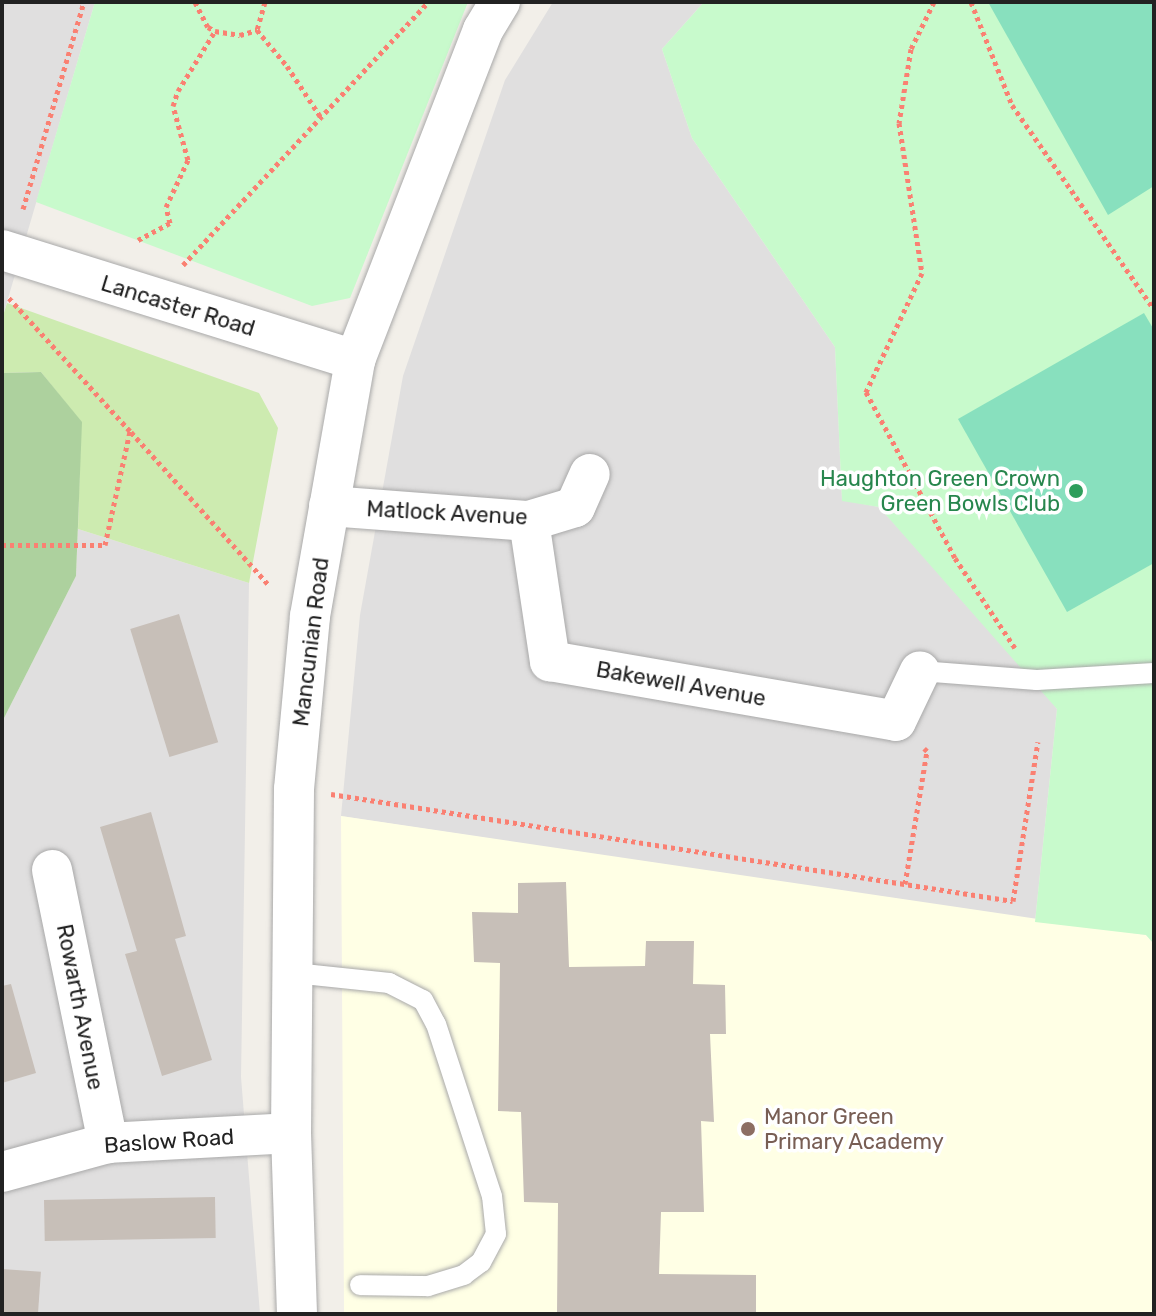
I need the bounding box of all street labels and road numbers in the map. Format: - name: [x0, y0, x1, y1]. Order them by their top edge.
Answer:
- street label: Lancaster Road: [98, 270, 258, 342]
- street label: Matlock Avenue: [365, 496, 529, 530]
- street label: Mancunian Road: [288, 556, 334, 728]
- street label: Bakewell Avenue: [594, 656, 768, 712]
- street label: Rowarth Avenue: [51, 922, 109, 1092]
- street label: Baslow Road: [103, 1123, 235, 1159]

